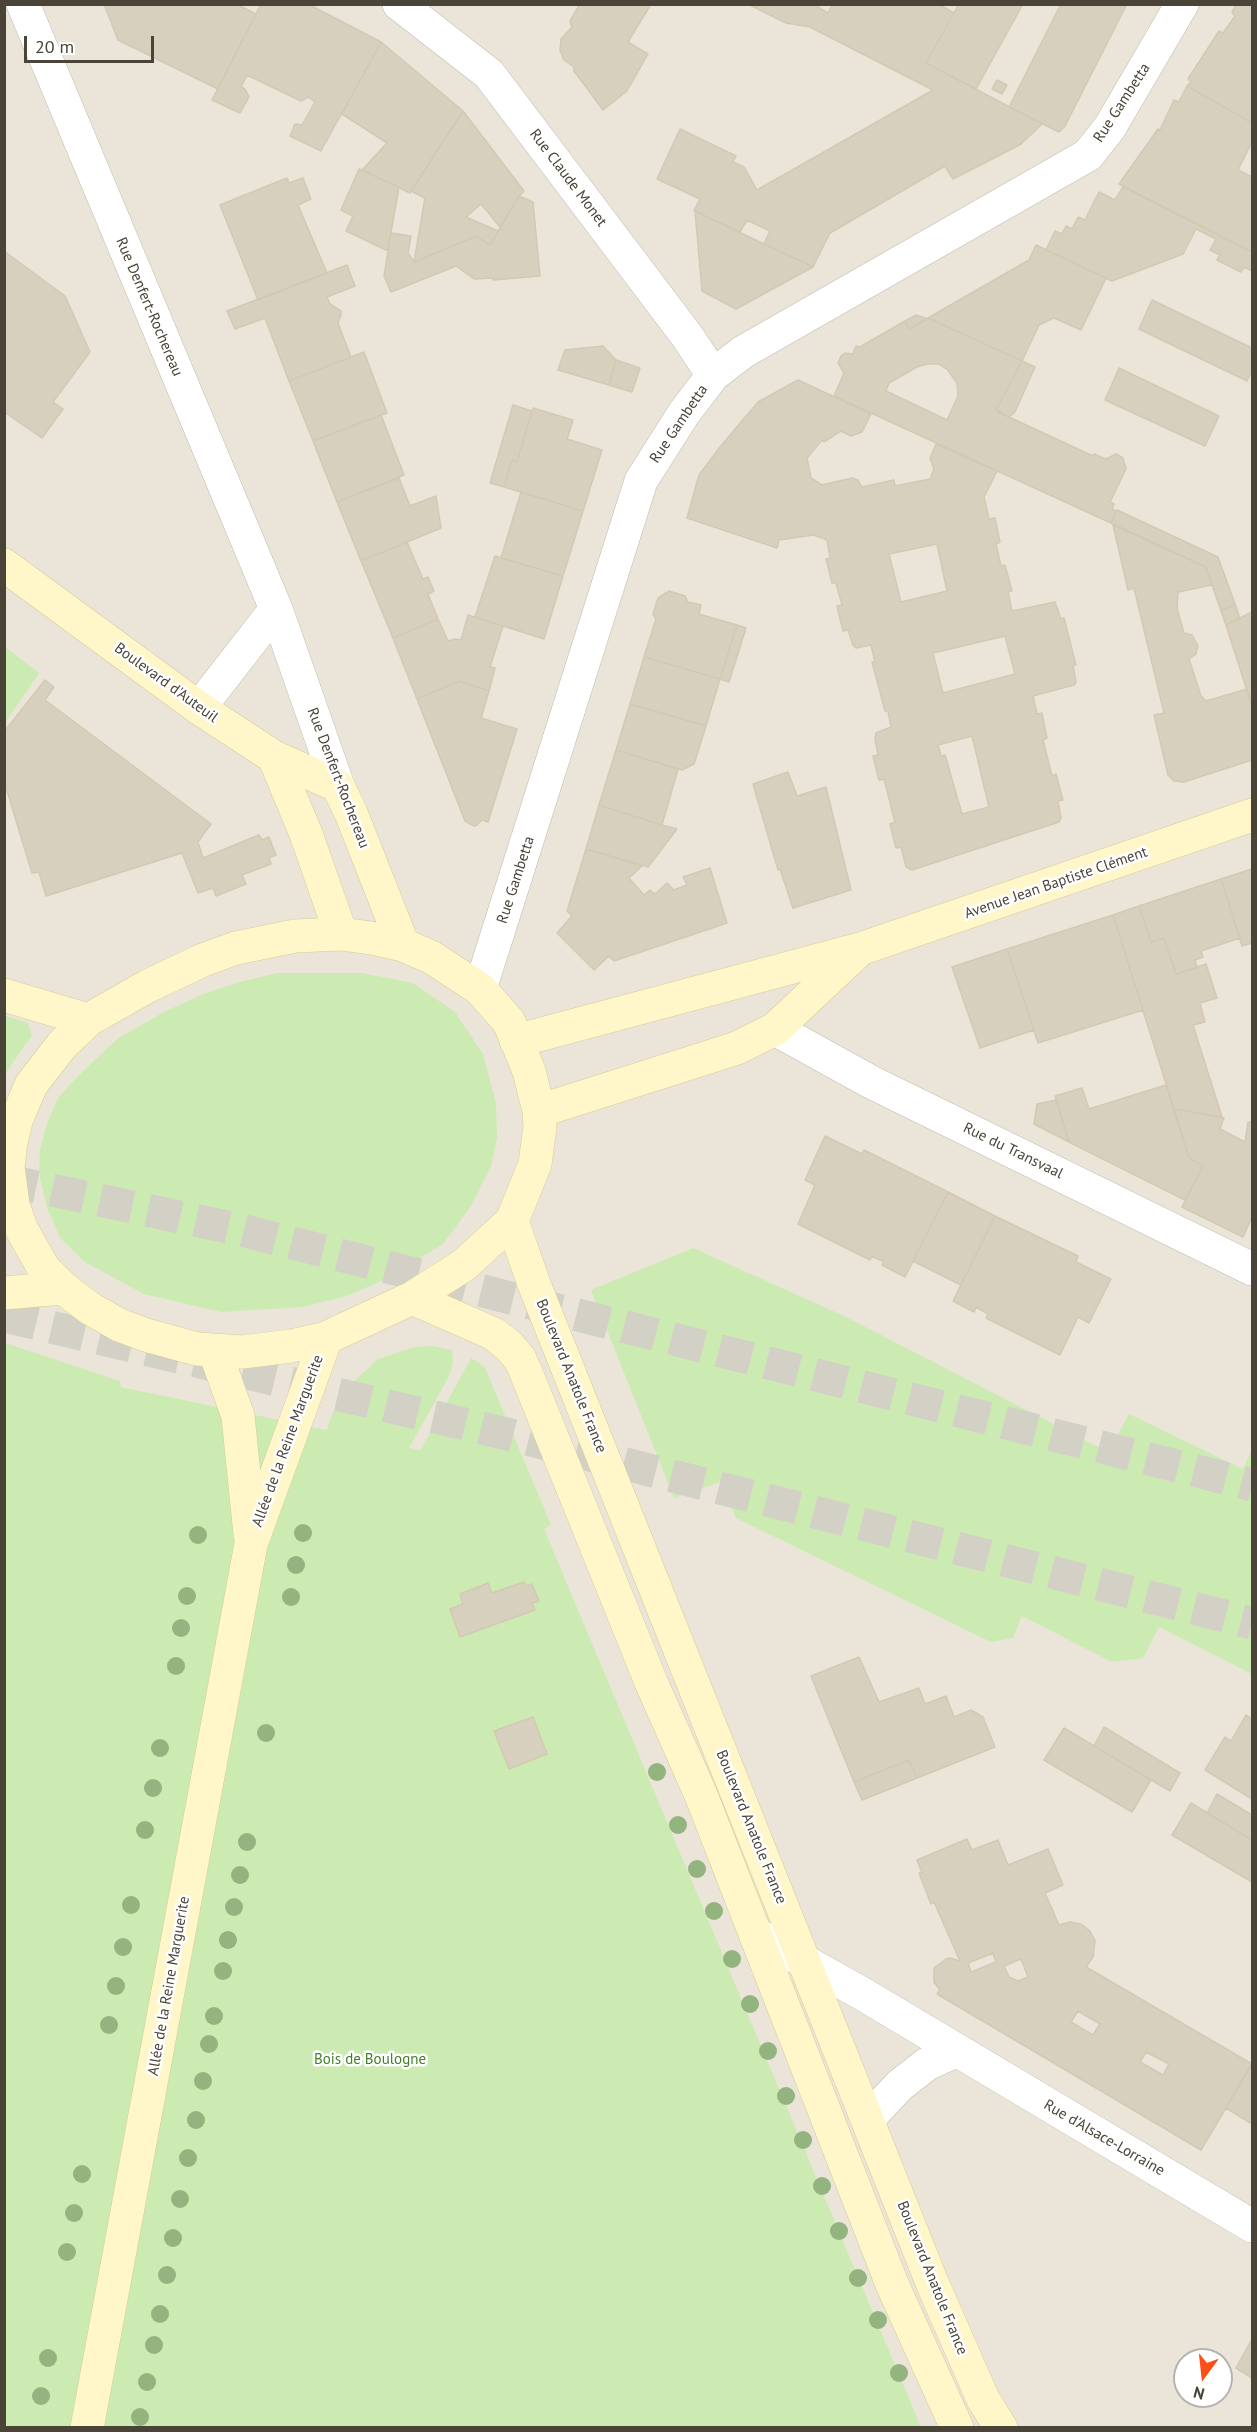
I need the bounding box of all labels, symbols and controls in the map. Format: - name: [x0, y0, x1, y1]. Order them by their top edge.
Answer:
- scale bar: [27, 24, 158, 62]
- text: 20 m: [35, 35, 74, 58]
- street label: Rue Gambetta: [1090, 60, 1154, 146]
- street label: Rue Claude Monet: [525, 126, 611, 230]
- street label: Rue Denfert-Rochereau: [112, 235, 186, 379]
- street label: Rue Gambetta: [646, 381, 712, 467]
- street label: Boulevard d'Auteuil: [111, 639, 221, 727]
- street label: Rue Denfert-Rochereau: [303, 705, 373, 851]
- street label: Rue Gambetta: [493, 834, 539, 926]
- street label: Avenue Jean Baptiste Clément: [962, 843, 1150, 923]
- street label: Rue du Transvaal: [960, 1119, 1066, 1183]
- street label: Boulevard Anatole France: [532, 1296, 610, 1456]
- street label: Allée de la Reine Marguerite: [248, 1353, 328, 1529]
- street label: Boulevard Anatole France: [712, 1747, 790, 1907]
- street label: Allée de la Reine Marguerite: [144, 1895, 194, 2077]
- park label: Bois de Boulogne: [314, 2051, 426, 2069]
- street label: Rue d'Alsace-Lorraine: [1040, 2096, 1168, 2180]
- street label: Boulevard Anatole France: [893, 2198, 971, 2358]
- north arrow: [1173, 2348, 1233, 2408]
- text: N: [1191, 2382, 1207, 2404]

